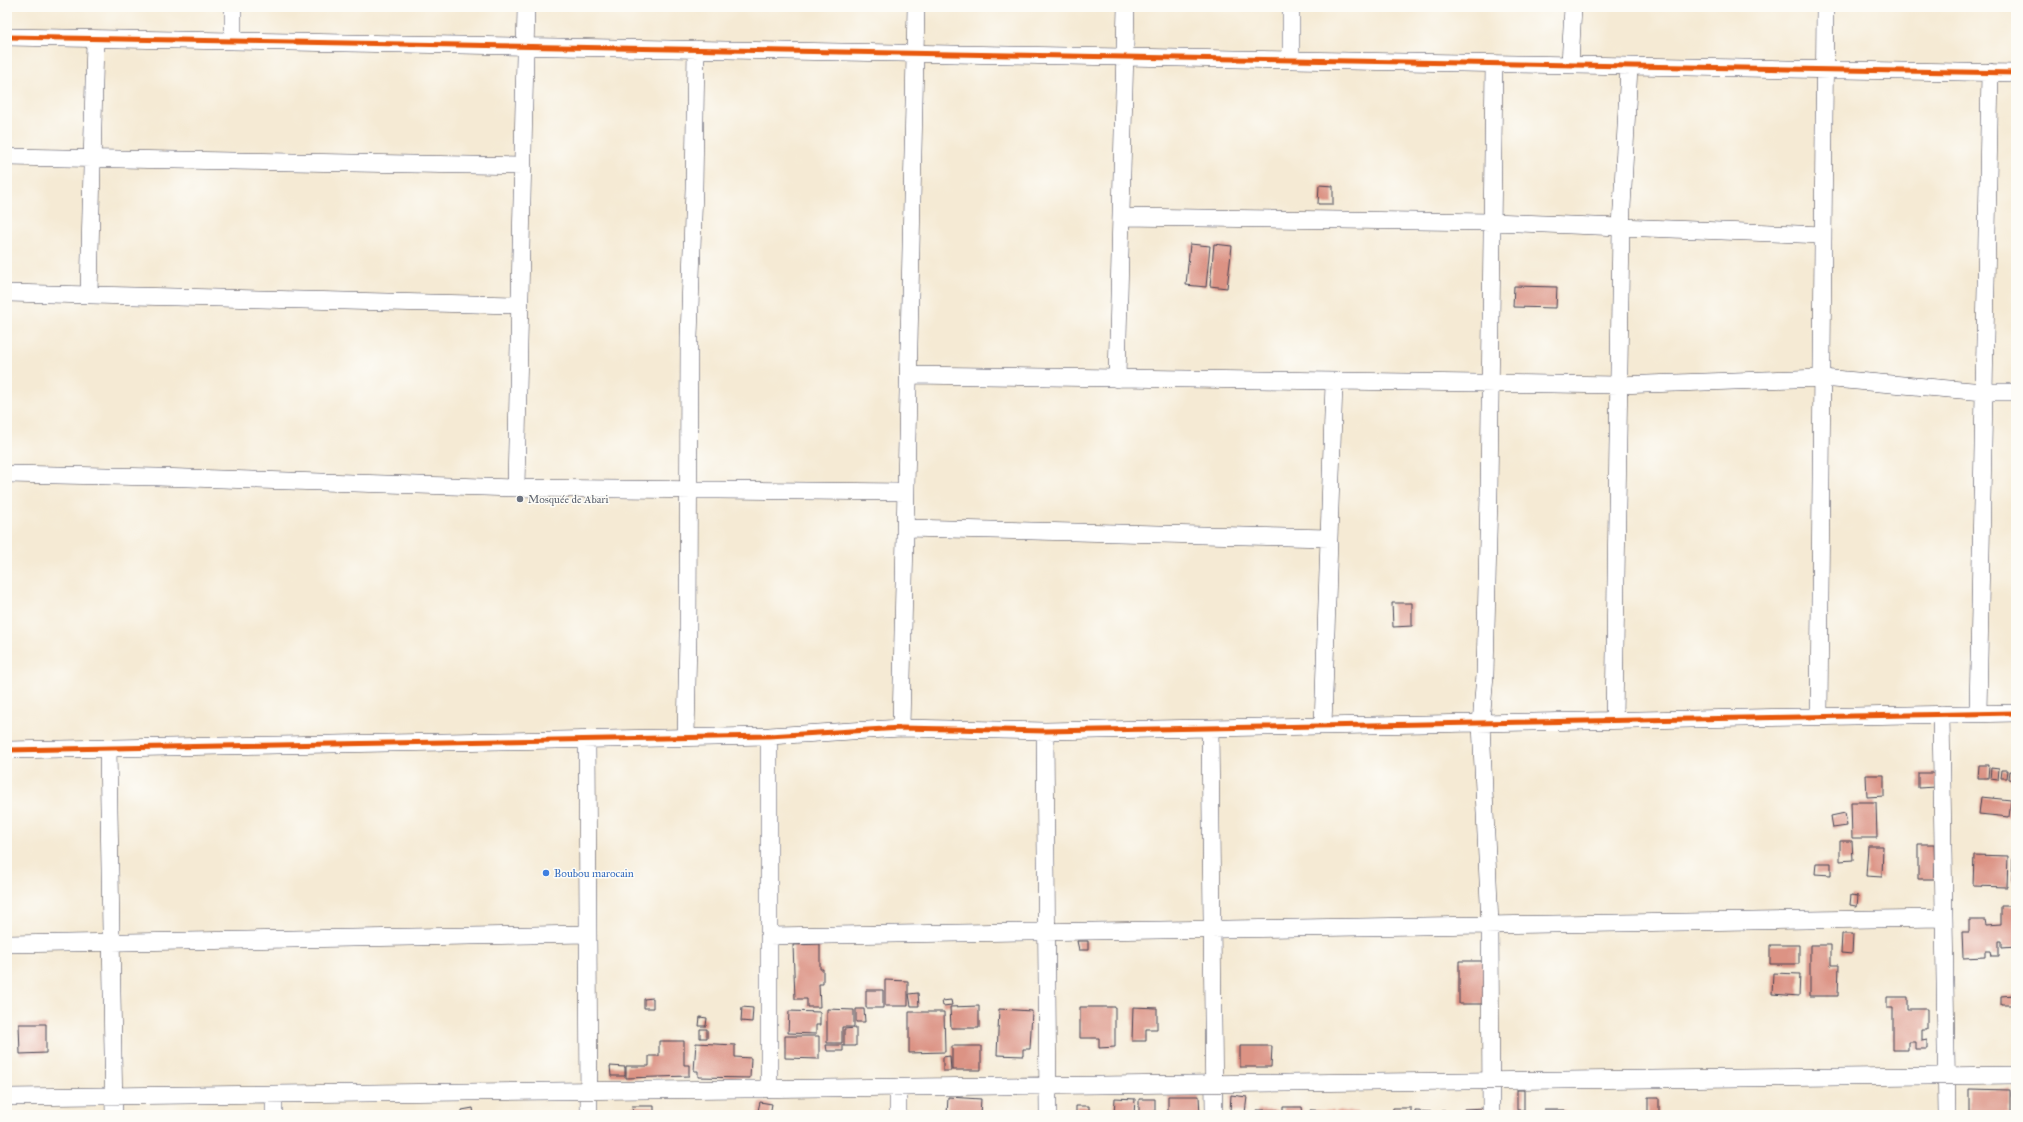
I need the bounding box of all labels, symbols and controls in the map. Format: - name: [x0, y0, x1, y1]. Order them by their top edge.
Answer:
- place label: Mosquée de Abari: [528, 493, 609, 507]
- marker: Mosquée de Abari: [515, 494, 525, 504]
- place label: Boubou marocain: [554, 867, 634, 880]
- marker: Boubou marocain: [541, 868, 551, 878]

